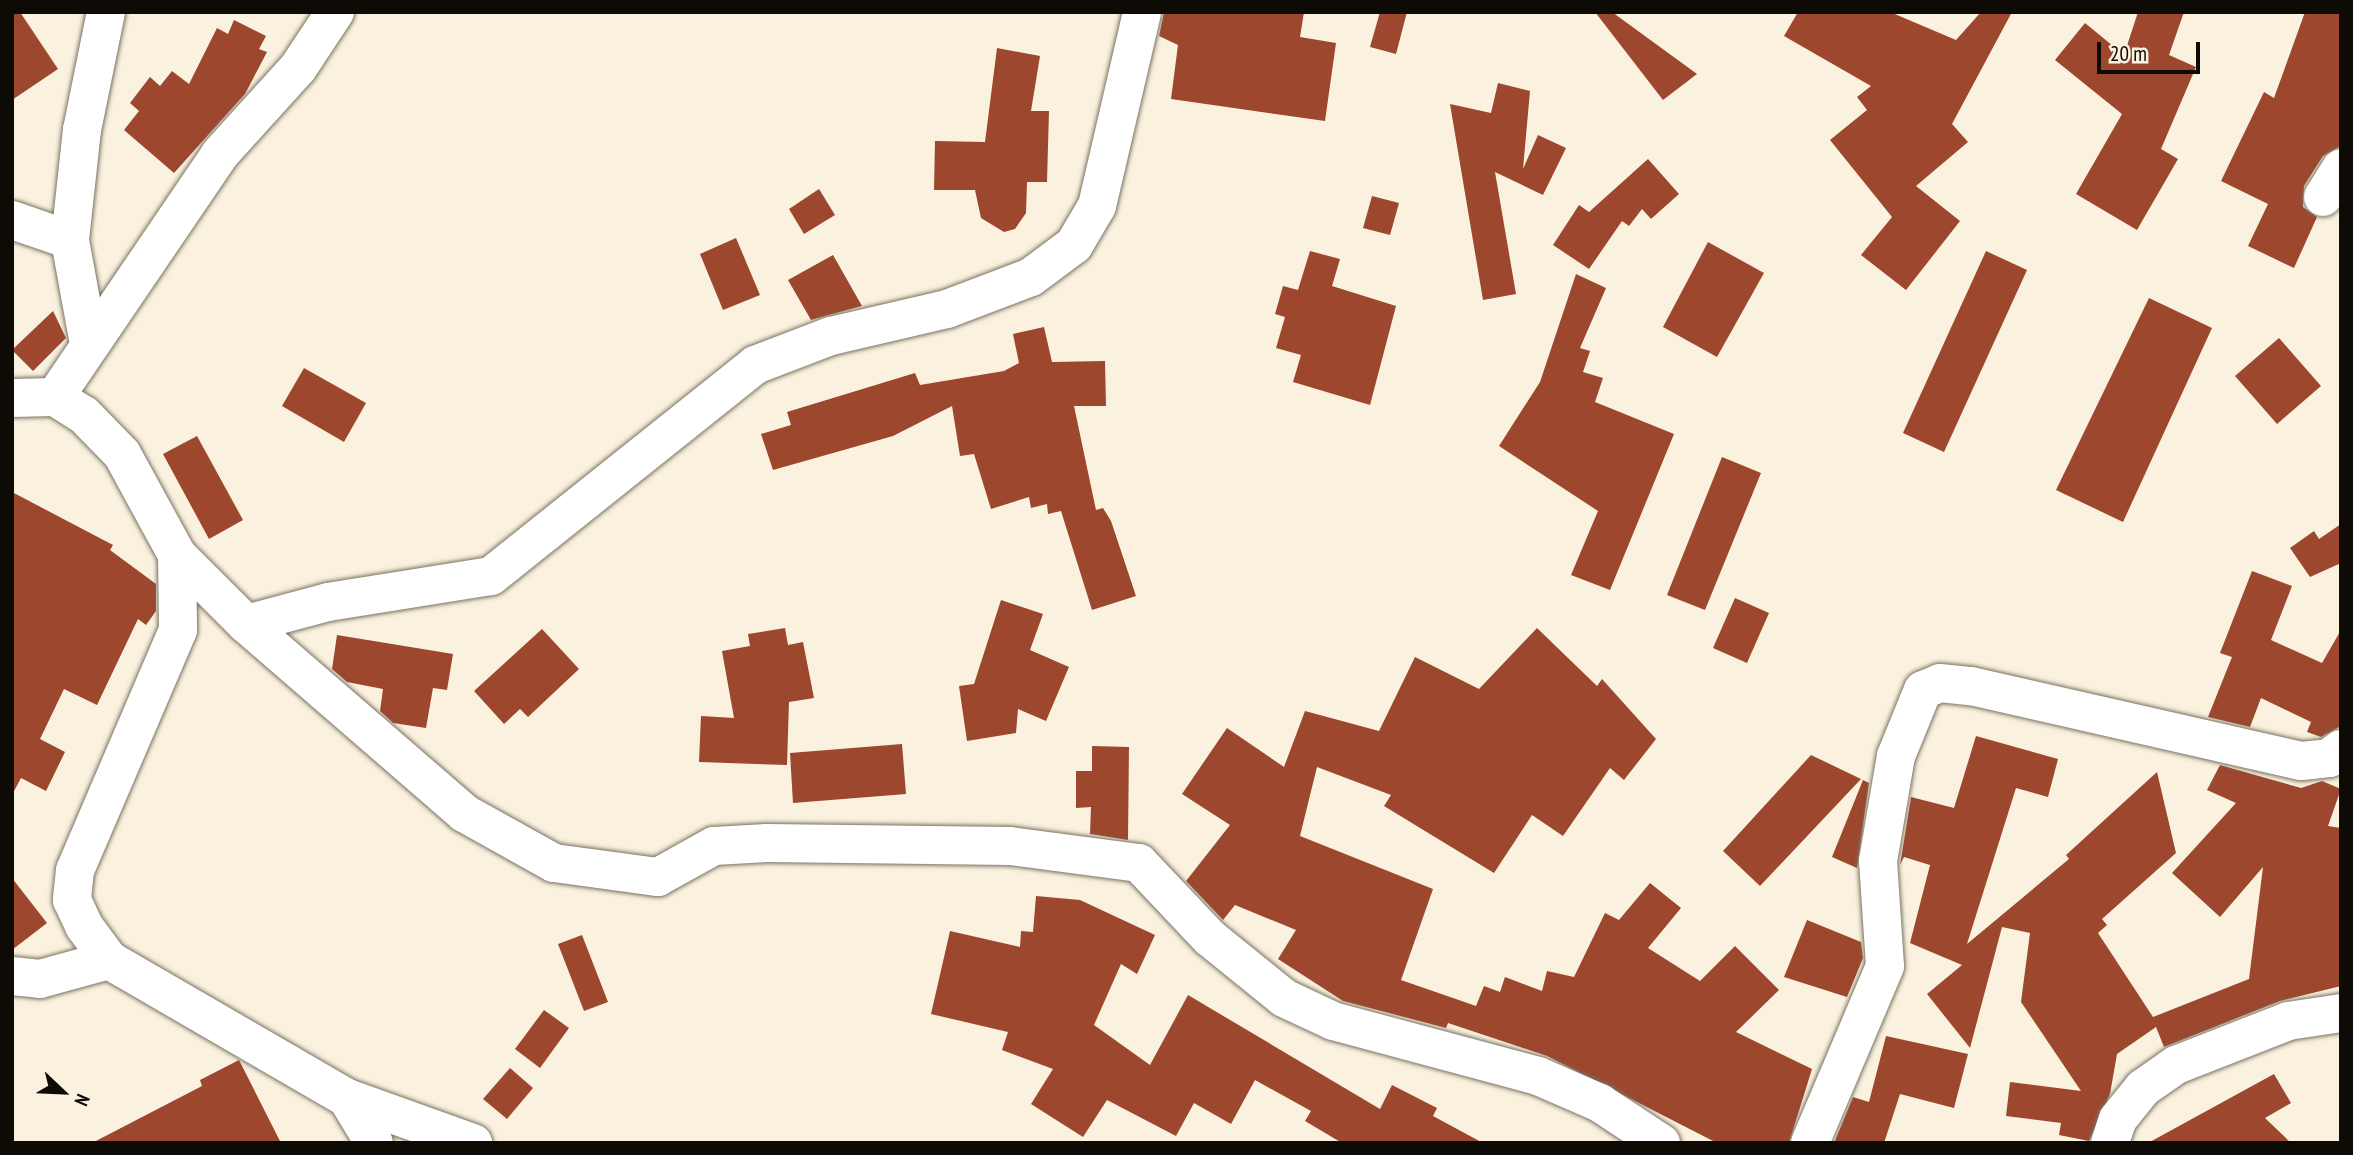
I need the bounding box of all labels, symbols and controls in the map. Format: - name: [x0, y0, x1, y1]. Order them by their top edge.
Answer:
- scale bar: [2101, 28, 2204, 72]
- text: 20 m: [2110, 40, 2147, 67]
- north arrow: [28, 1057, 98, 1127]
- text: N: [69, 1091, 95, 1110]

